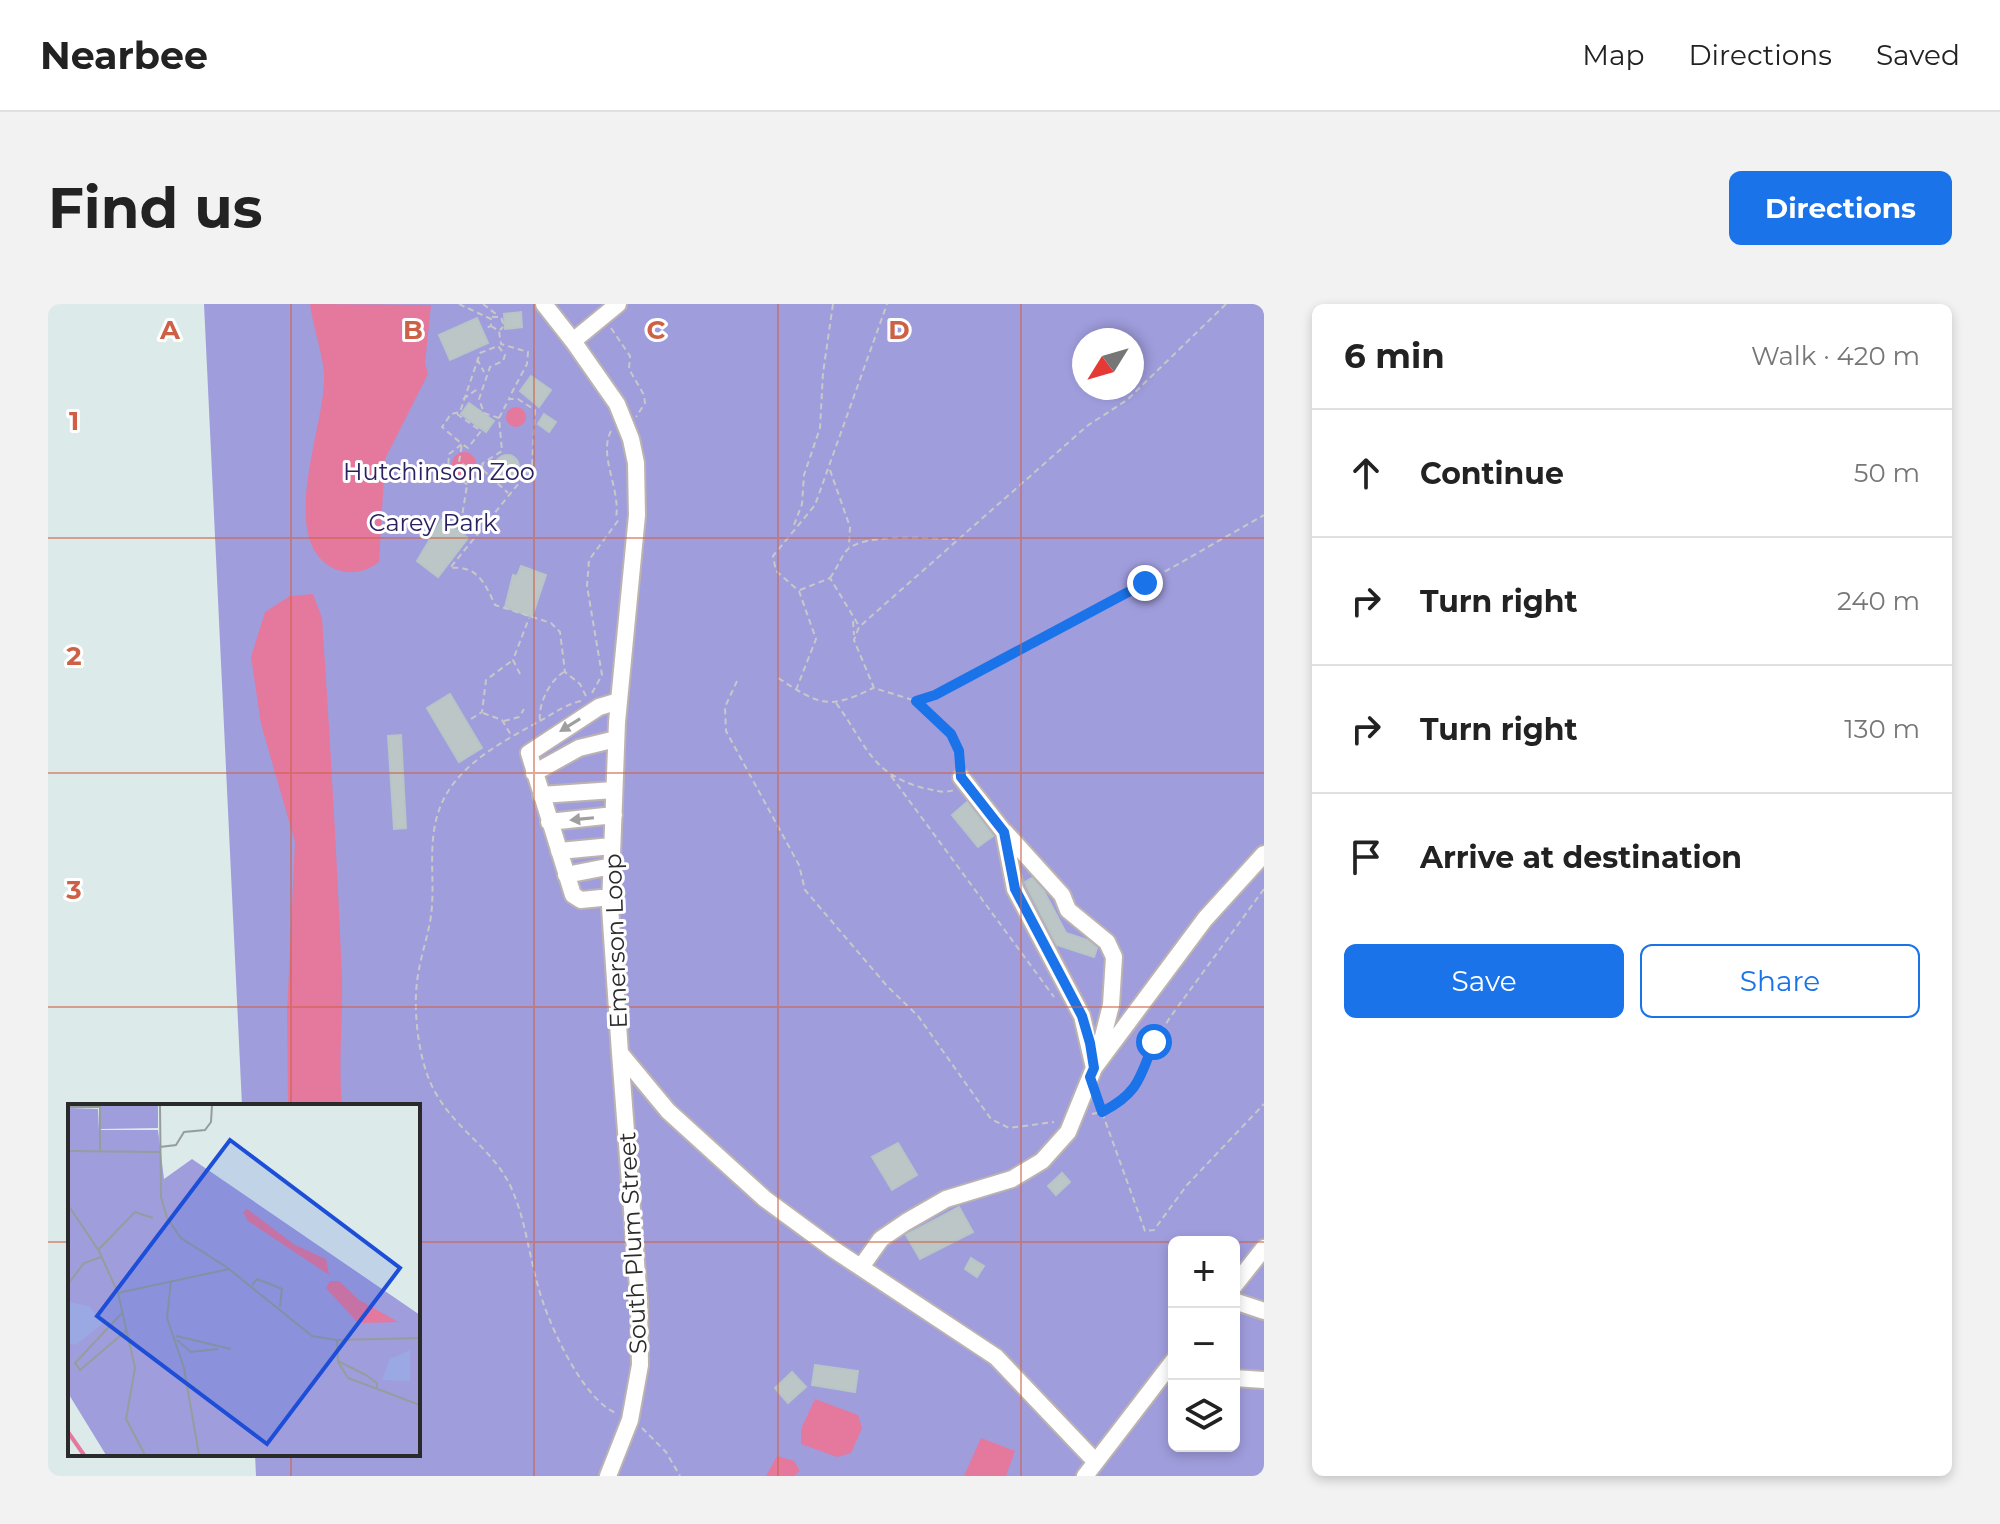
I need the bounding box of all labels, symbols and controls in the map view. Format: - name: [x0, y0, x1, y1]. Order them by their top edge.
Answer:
- text: Nearbee: [40, 32, 208, 79]
- text: Map: [1582, 38, 1644, 72]
- text: Directions: [1688, 38, 1832, 72]
- text: Saved: [1876, 38, 1960, 72]
- button: Directions: [1729, 171, 1952, 245]
- text: Find us: [48, 174, 262, 242]
- text: A: [159, 314, 181, 346]
- text: B: [403, 314, 423, 346]
- text: C: [647, 314, 666, 346]
- text: D: [888, 314, 910, 346]
- north arrow: [1072, 328, 1144, 400]
- text: 6 min: [1344, 335, 1445, 377]
- text: Walk · 420 m: [1751, 340, 1920, 372]
- text: 1: [69, 405, 79, 437]
- icon: ahead: [1344, 451, 1388, 495]
- text: Continue: [1420, 455, 1564, 492]
- park label: Hutchinson Zoo: [343, 457, 535, 486]
- text: 50 m: [1854, 457, 1920, 489]
- park label: Carey Park: [369, 508, 498, 537]
- route end: [1127, 565, 1163, 601]
- icon: right: [1344, 579, 1388, 623]
- text: Turn right: [1420, 583, 1577, 620]
- text: 240 m: [1837, 585, 1920, 617]
- text: 2: [66, 640, 82, 672]
- icon: right: [1344, 707, 1388, 751]
- text: Turn right: [1420, 711, 1577, 748]
- text: 130 m: [1844, 713, 1920, 745]
- one-way arrow: [559, 717, 581, 731]
- one-way arrow: [569, 812, 594, 825]
- icon: arrive: [1344, 835, 1388, 879]
- text: Arrive at destination: [1420, 839, 1742, 876]
- street label: Emerson Loop: [598, 853, 633, 1029]
- text: 3: [65, 874, 82, 906]
- button: Save: [1344, 944, 1624, 1018]
- button: Share: [1640, 944, 1920, 1018]
- route start: [1136, 1024, 1172, 1060]
- inset map: [68, 1104, 420, 1456]
- street label: South Plum Street: [612, 1131, 653, 1355]
- map controls: [1168, 1236, 1240, 1452]
- button: +: [1168, 1236, 1240, 1308]
- button: −: [1168, 1308, 1240, 1380]
- button: layers: [1168, 1380, 1240, 1452]

